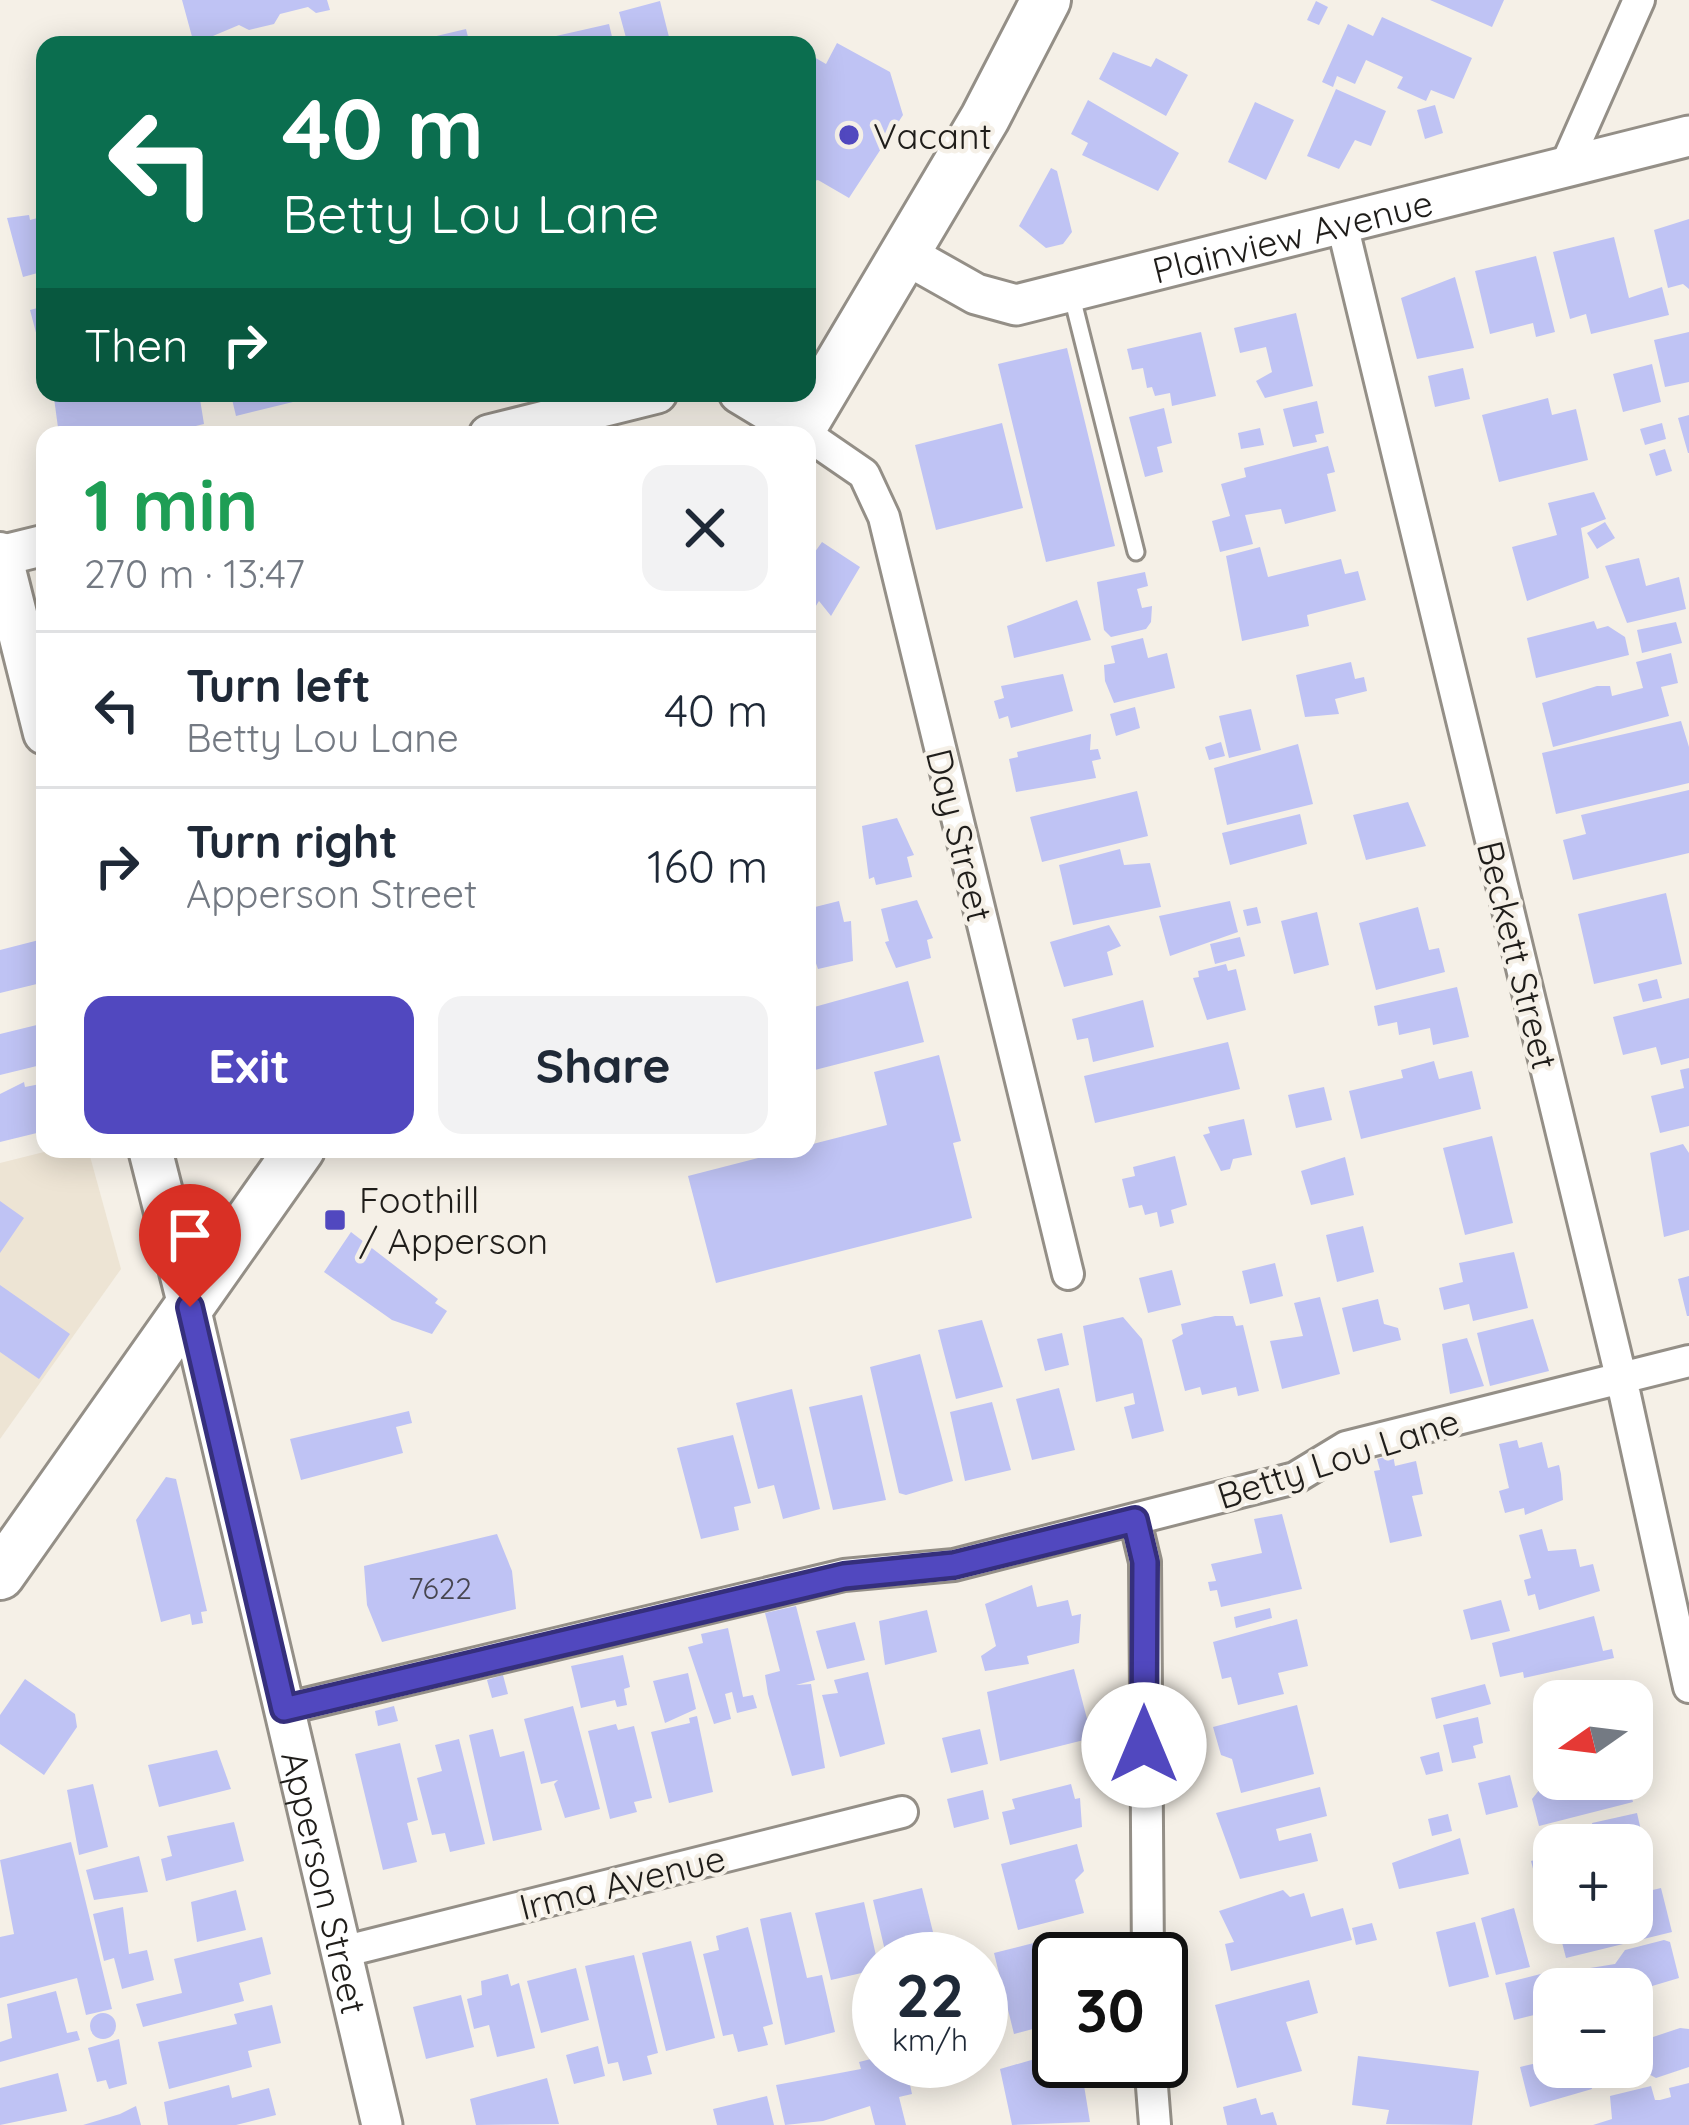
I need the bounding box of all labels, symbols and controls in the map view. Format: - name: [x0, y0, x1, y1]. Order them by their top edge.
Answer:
- text: 40 m: [282, 75, 484, 180]
- icon: left: [84, 84, 240, 240]
- place label: Vacant: [873, 113, 992, 158]
- marker: Vacant: [836, 122, 862, 148]
- text: Betty Lou Lane: [282, 179, 660, 247]
- street label: Plainview Avenue: [1148, 179, 1437, 292]
- icon: right: [212, 312, 278, 378]
- text: Then: [84, 317, 188, 373]
- text: 1 min: [84, 459, 258, 549]
- button: close: [642, 465, 768, 591]
- text: 270 m · 13:47: [84, 549, 305, 598]
- text: Turn left: [186, 657, 371, 713]
- icon: left: [84, 677, 150, 743]
- text: 40 m: [664, 682, 768, 738]
- text: Betty Lou Lane: [186, 713, 459, 762]
- street label: Day Street: [917, 744, 1003, 926]
- text: Turn right: [186, 813, 398, 869]
- icon: right: [84, 833, 150, 899]
- street label: Beckett Street: [1468, 836, 1568, 1074]
- text: 160 m: [647, 838, 768, 894]
- text: Apperson Street: [186, 869, 477, 918]
- button: Exit: [84, 996, 414, 1134]
- button: Share: [438, 996, 768, 1134]
- place label: Foothill / Apperson: [359, 1177, 548, 1263]
- pin: [139, 1184, 241, 1307]
- icon: arrive: [157, 1202, 223, 1268]
- marker: Foothill / Apperson: [322, 1207, 348, 1233]
- street label: Betty Lou Lane: [1211, 1398, 1465, 1518]
- house number: 7622: [408, 1569, 472, 1607]
- north arrow: [1533, 1680, 1653, 1800]
- map controls: [1533, 1680, 1653, 2088]
- position arrow: [1081, 1682, 1207, 1808]
- street label: Apperson Street: [272, 1746, 378, 2018]
- button: +: [1533, 1824, 1653, 1944]
- street label: Irma Avenue: [514, 1835, 730, 1929]
- speed limit sign: 30: [1032, 1932, 1188, 2088]
- text: 22: [896, 1957, 964, 2032]
- button: −: [1533, 1968, 1653, 2088]
- text: km/h: [892, 2021, 968, 2059]

